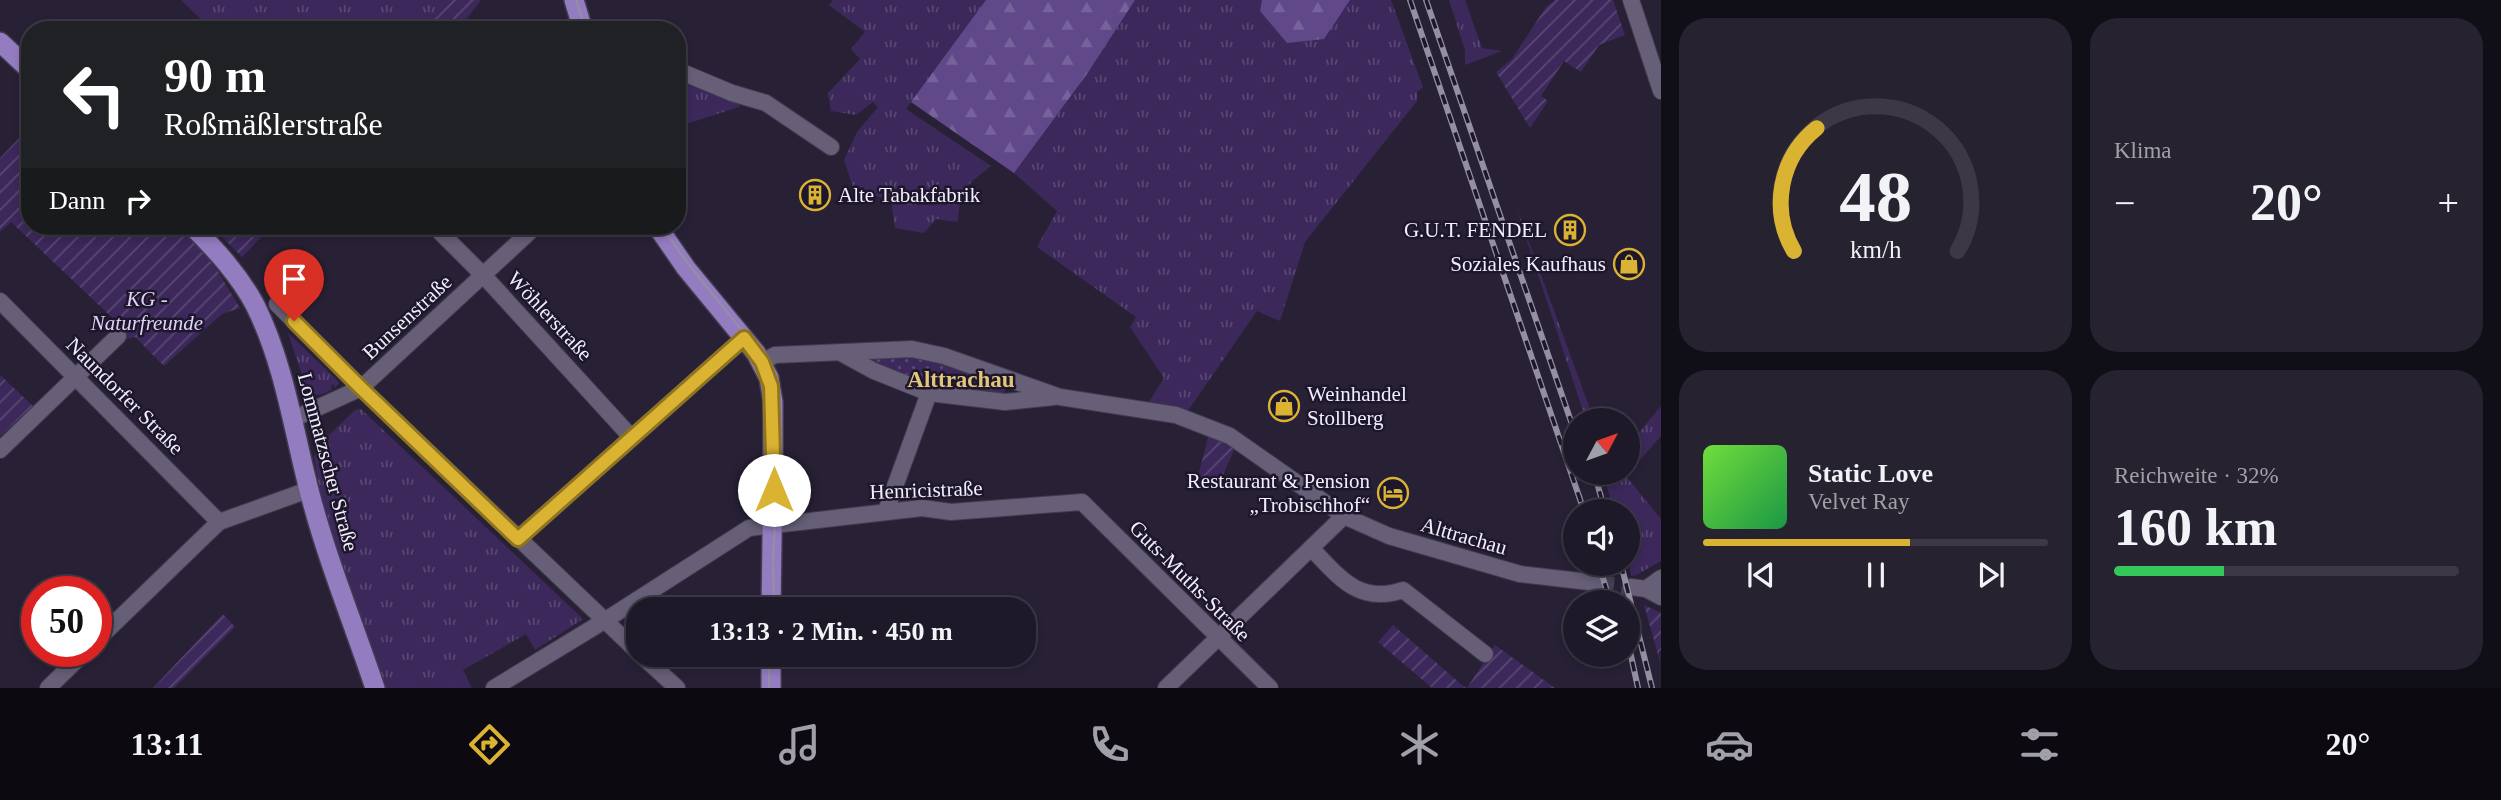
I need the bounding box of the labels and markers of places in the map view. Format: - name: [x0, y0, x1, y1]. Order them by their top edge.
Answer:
- building icon: Alte Tabakfabrik: [798, 178, 832, 212]
- place label: Alte Tabakfabrik: [838, 183, 981, 207]
- building icon: G.U.T. FENDEL: [1553, 213, 1587, 247]
- place label: G.U.T. FENDEL: [1404, 218, 1547, 242]
- shop icon: Soziales Kaufhaus: [1612, 247, 1646, 281]
- pin: [264, 249, 324, 321]
- place label: Soziales Kaufhaus: [1450, 252, 1606, 276]
- place label: Weinhandel Stollberg: [1307, 382, 1407, 430]
- shop icon: Weinhandel Stollberg: [1267, 389, 1301, 423]
- place label: Restaurant & Pension „Trobischhof“: [1187, 469, 1370, 517]
- hotel icon: Restaurant & Pension „Trobischhof“: [1376, 476, 1410, 510]

